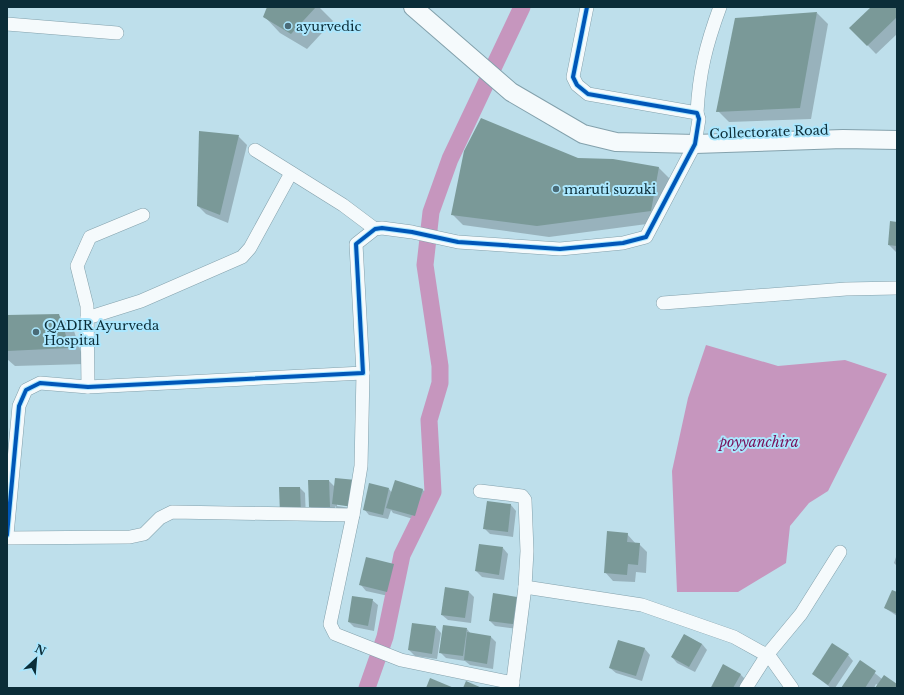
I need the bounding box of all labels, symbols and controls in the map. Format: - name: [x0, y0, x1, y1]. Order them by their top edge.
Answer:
- place label: ayurvedic: [296, 18, 361, 35]
- marker: ayurvedic: [283, 21, 293, 31]
- street label: Collectorate Road: [709, 121, 829, 143]
- place label: maruti suzuki: [564, 181, 657, 198]
- marker: maruti suzuki: [551, 184, 561, 194]
- place label: QADIR Ayurveda Hospital: [44, 317, 160, 349]
- marker: QADIR Ayurveda Hospital: [31, 327, 41, 337]
- water label: poyyanchira: [717, 433, 799, 451]
- north arrow: [16, 639, 56, 679]
- text: N: [33, 641, 49, 659]

